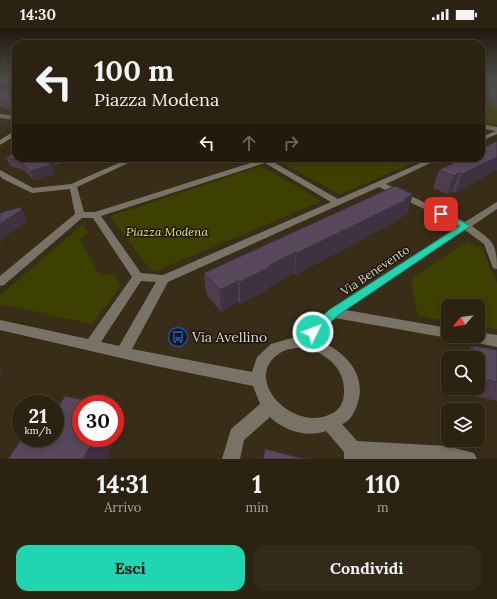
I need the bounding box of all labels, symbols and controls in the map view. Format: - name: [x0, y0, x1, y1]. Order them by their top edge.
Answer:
- text: 14:30: [20, 5, 56, 24]
- text: 100 m: [94, 53, 174, 89]
- icon: left: [28, 56, 80, 108]
- text: Piazza Modena: [94, 88, 219, 111]
- icon: left: [196, 132, 218, 154]
- icon: ahead: [238, 132, 260, 154]
- icon: right: [280, 132, 302, 154]
- pin: [424, 197, 458, 231]
- icon: arrive: [430, 203, 452, 225]
- park label: Piazza Modena: [126, 224, 208, 239]
- street label: Via Benevento: [337, 242, 412, 299]
- north arrow: [441, 299, 485, 343]
- map controls: [441, 299, 485, 447]
- position arrow: [292, 311, 334, 353]
- bus stop icon: Via Avellino: [167, 326, 189, 348]
- place label: Via Avellino: [191, 328, 267, 346]
- button: search: [441, 351, 485, 395]
- speed limit sign: 30: [72, 395, 124, 447]
- text: 21: [29, 403, 47, 428]
- button: layers: [441, 403, 485, 447]
- text: km/h: [24, 424, 52, 437]
- text: 14:31: [97, 469, 149, 500]
- text: 1: [252, 469, 262, 500]
- text: 110: [365, 469, 400, 500]
- text: Arrivo: [104, 499, 141, 516]
- text: min: [246, 499, 269, 516]
- text: m: [377, 499, 389, 516]
- button: Esci: [16, 545, 245, 591]
- button: Condividi: [253, 545, 481, 591]

